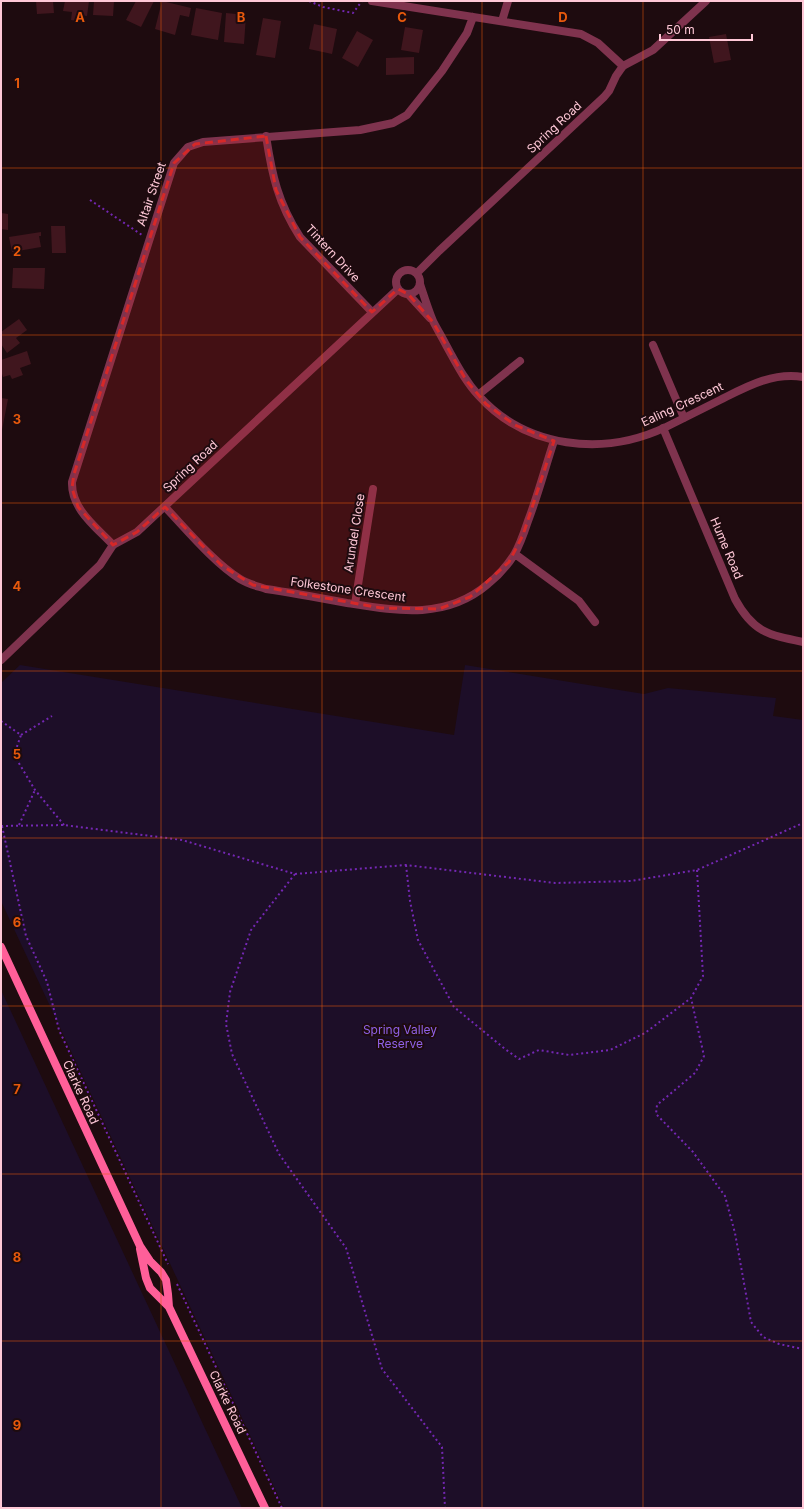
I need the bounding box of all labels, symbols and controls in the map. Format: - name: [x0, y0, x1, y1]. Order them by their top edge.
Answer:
- text: A: [75, 9, 85, 25]
- text: B: [237, 9, 246, 25]
- text: C: [397, 9, 407, 25]
- text: D: [558, 9, 568, 25]
- scale bar: [660, 16, 752, 42]
- text: 50 m: [666, 22, 695, 37]
- text: 1: [14, 75, 20, 91]
- street label: Spring Road: [523, 98, 585, 156]
- street label: Altair Street: [133, 160, 169, 228]
- street label: Tintern Drive: [302, 221, 364, 285]
- text: 2: [13, 243, 21, 259]
- street label: Ealing Crescent: [639, 378, 726, 430]
- text: 3: [13, 411, 21, 427]
- street label: Spring Road: [159, 437, 221, 495]
- street label: Arundel Close: [340, 492, 368, 574]
- street label: Hume Road: [707, 515, 747, 581]
- street label: Folkestone Crescent: [289, 573, 407, 605]
- text: 4: [13, 578, 22, 594]
- text: 5: [13, 746, 21, 762]
- text: 6: [13, 914, 21, 930]
- park label: Spring Valley Reserve: [363, 1022, 437, 1051]
- street label: Clarke Road: [60, 1058, 102, 1126]
- text: 7: [13, 1081, 21, 1097]
- text: 8: [13, 1249, 21, 1265]
- street label: Clarke Road: [206, 1368, 250, 1436]
- text: 9: [13, 1417, 21, 1433]

